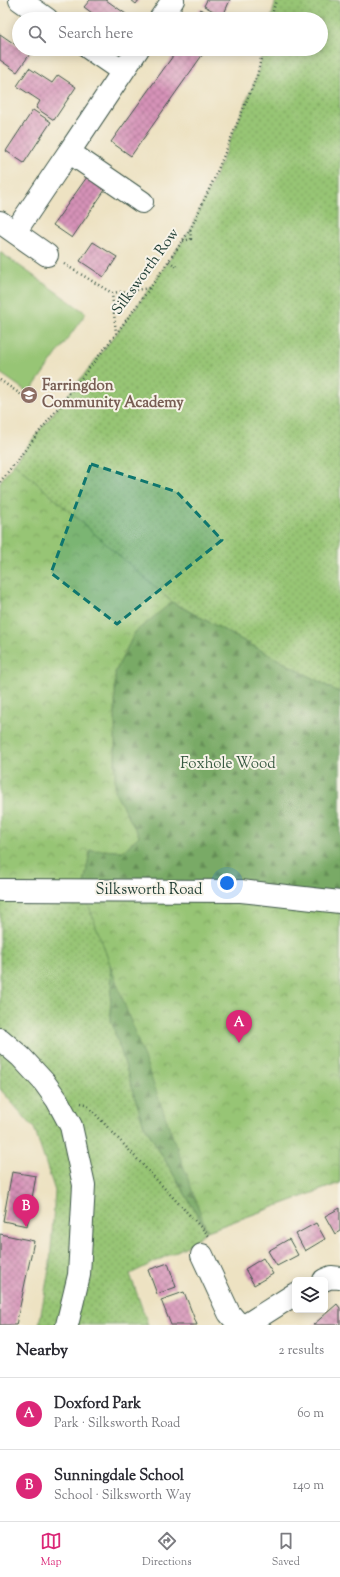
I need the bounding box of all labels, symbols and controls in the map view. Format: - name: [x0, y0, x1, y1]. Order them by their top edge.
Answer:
- search box: [12, 12, 328, 56]
- icon: search: [26, 23, 48, 45]
- text: Search here: [58, 24, 133, 45]
- street label: Silksworth Row: [107, 224, 185, 320]
- place label: Farringdon Community Academy: [42, 376, 184, 414]
- school or university icon: Farringdon Community Academy: [19, 385, 39, 405]
- park label: Foxhole Wood: [180, 754, 276, 775]
- your location: [217, 873, 237, 893]
- street label: Silksworth Road: [95, 880, 203, 901]
- pin: A: [226, 1010, 252, 1043]
- pin: B: [13, 1194, 39, 1227]
- map controls: [292, 1277, 328, 1313]
- button: layers: [292, 1277, 328, 1313]
- text: Nearby: [16, 1339, 68, 1363]
- text: 2 results: [279, 1342, 324, 1360]
- text: Doxford Park: [54, 1394, 141, 1415]
- text: A: [24, 1405, 34, 1423]
- text: 60 m: [297, 1405, 324, 1423]
- text: Park · Silksworth Road: [54, 1415, 180, 1433]
- text: Sunningdale School: [54, 1466, 184, 1487]
- text: B: [25, 1477, 33, 1495]
- text: 140 m: [293, 1477, 324, 1495]
- text: School · Silksworth Way: [54, 1487, 191, 1505]
- tab: Map: [40, 1530, 62, 1570]
- tab: Directions: [142, 1530, 192, 1570]
- tab: Saved: [272, 1530, 300, 1570]

